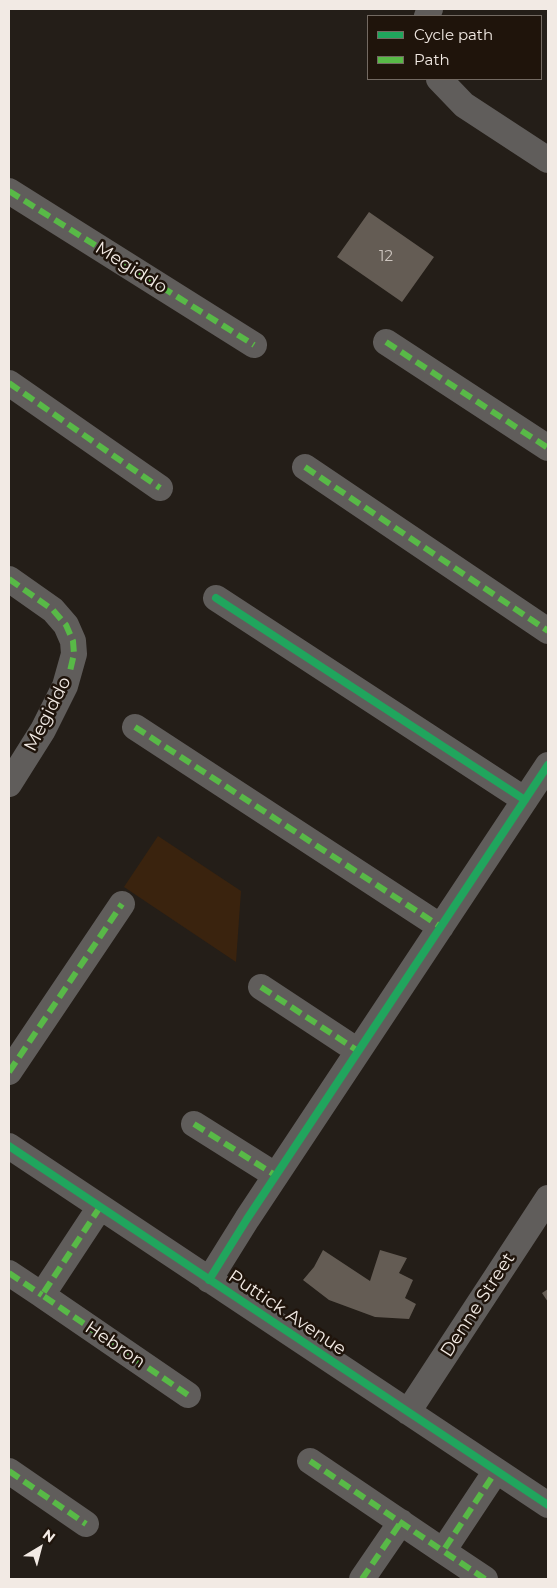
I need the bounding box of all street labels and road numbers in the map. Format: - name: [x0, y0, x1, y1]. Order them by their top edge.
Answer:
- street label: Megiddo: [91, 237, 171, 299]
- street label: Megiddo: [20, 673, 76, 755]
- street label: Denne Street: [436, 1249, 520, 1361]
- street label: Puttick Avenue: [224, 1266, 350, 1360]
- street label: Hebron: [81, 1317, 149, 1373]

